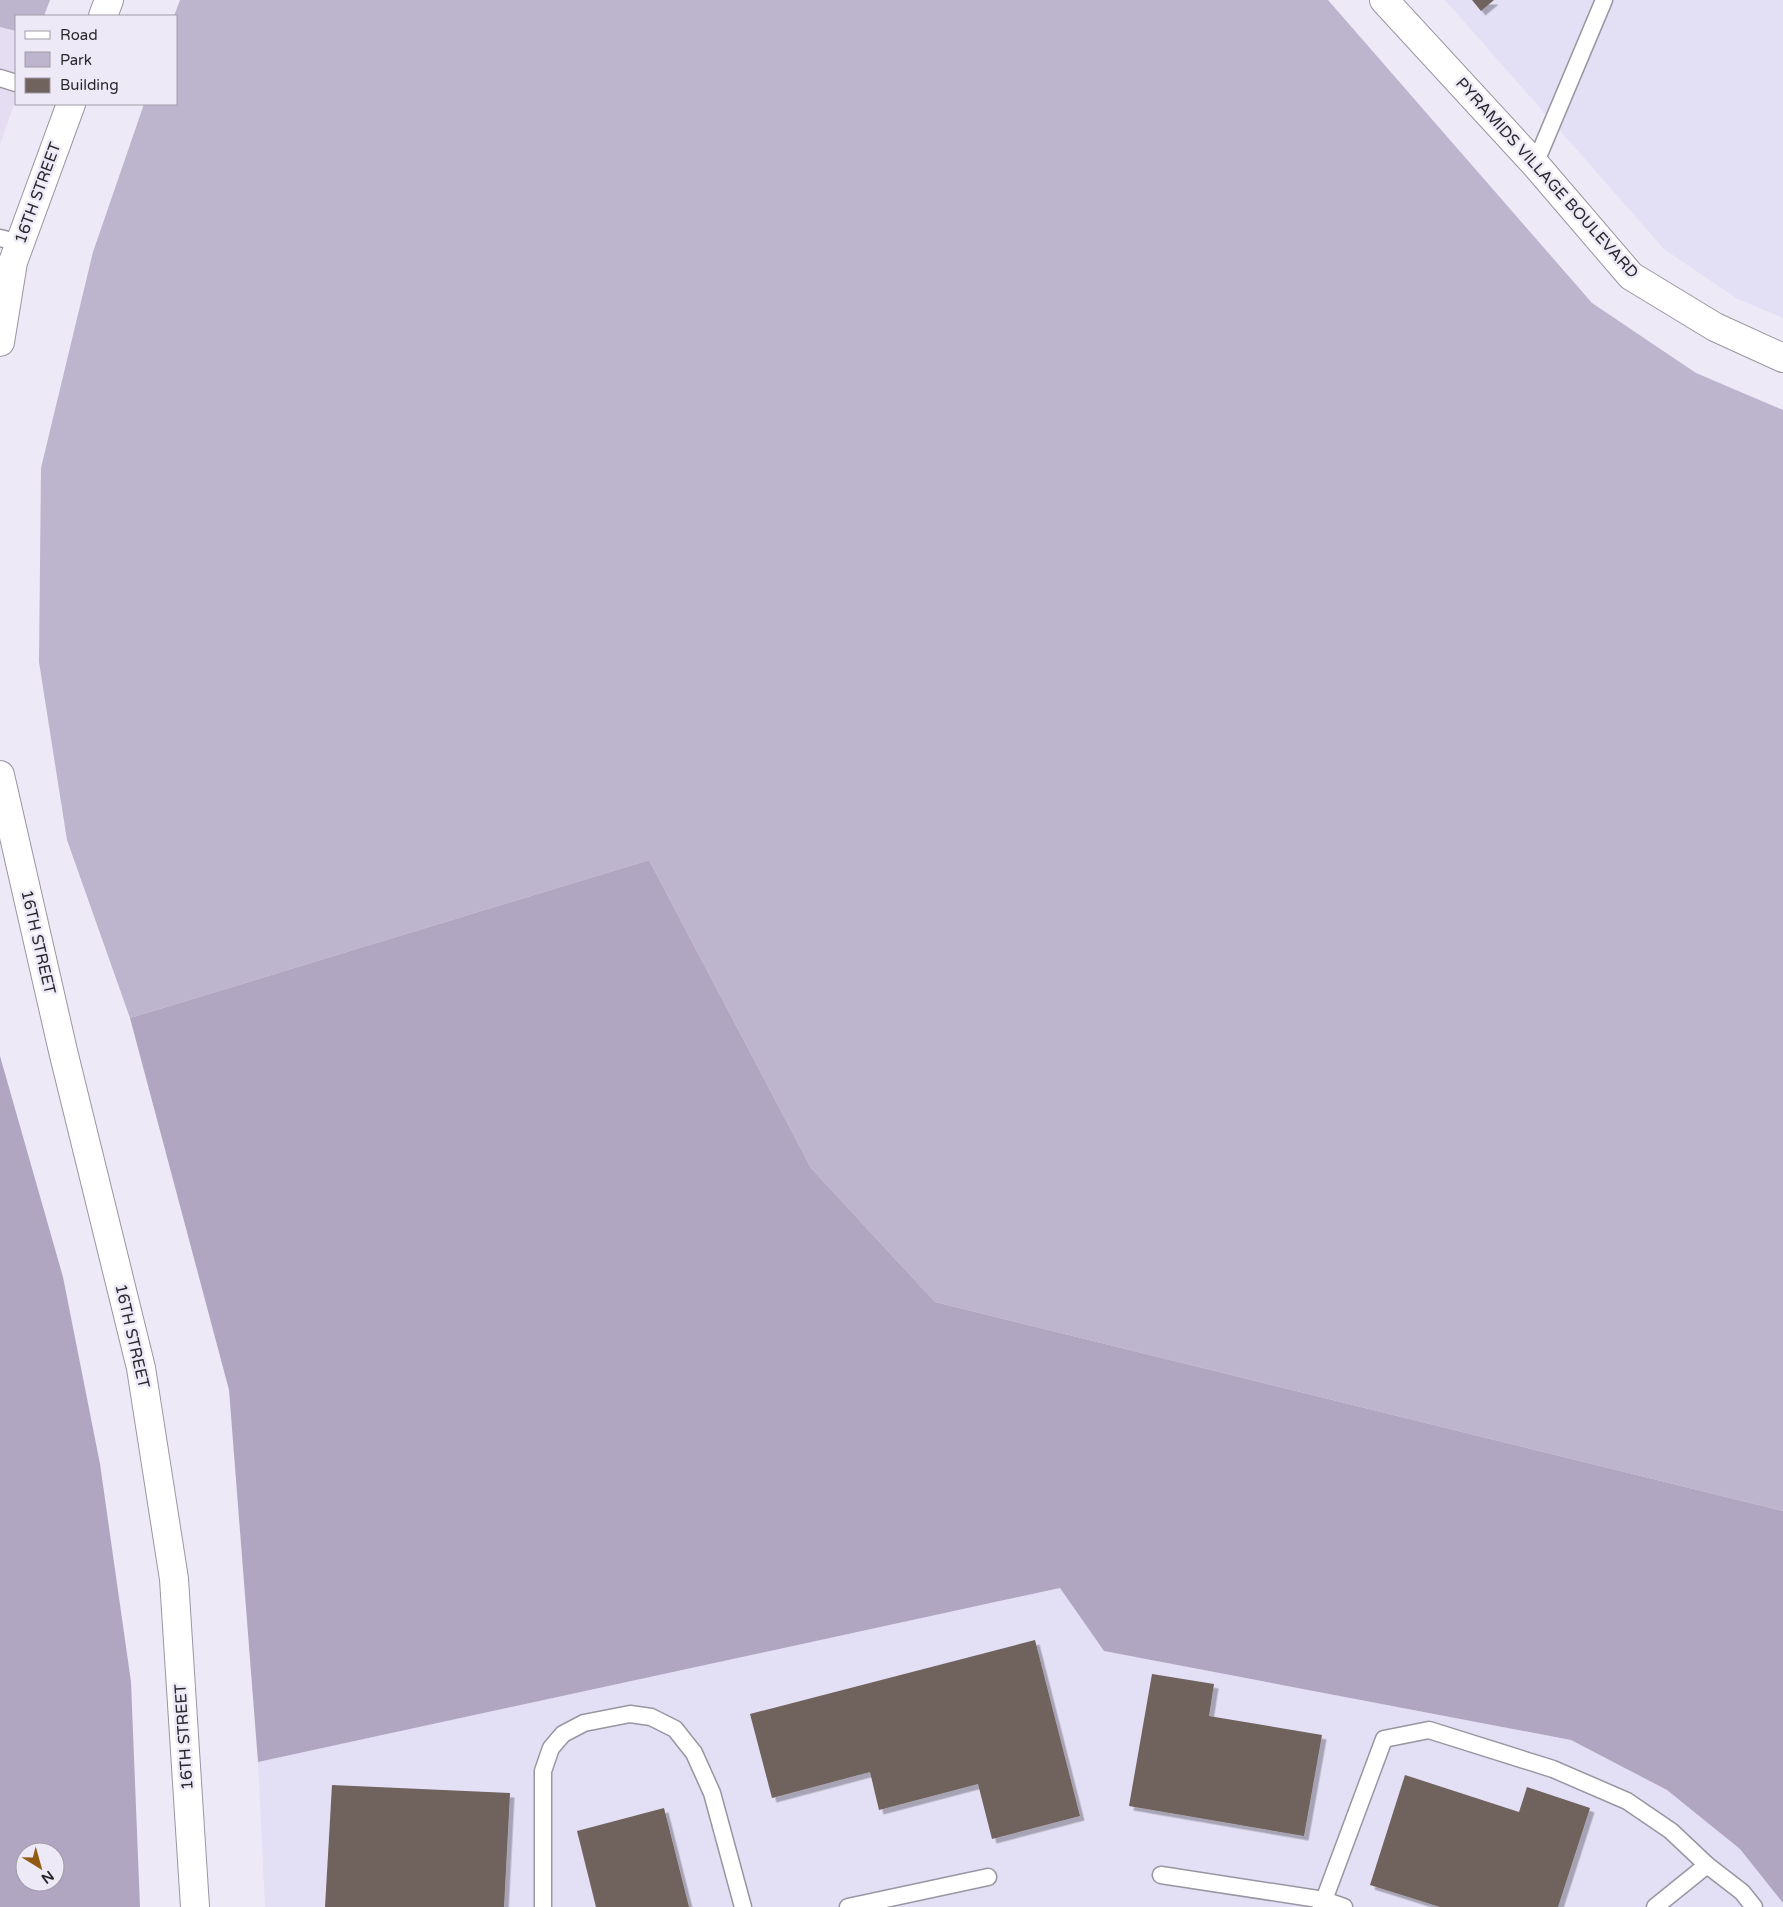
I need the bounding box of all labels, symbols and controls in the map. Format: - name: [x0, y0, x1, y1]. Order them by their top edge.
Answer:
- legend: [15, 15, 178, 105]
- text: Road: [60, 26, 98, 44]
- text: Park: [60, 51, 92, 69]
- street label: PYRAMIDS VILLAGE BOULEVARD: [1451, 73, 1643, 283]
- text: Building: [60, 76, 119, 94]
- street label: 16TH STREET: [10, 139, 66, 247]
- street label: 16TH STREET: [16, 888, 60, 996]
- street label: 16TH STREET: [110, 1282, 154, 1390]
- street label: 16TH STREET: [170, 1683, 198, 1791]
- north arrow: [15, 1842, 65, 1892]
- text: N: [38, 1867, 57, 1887]

